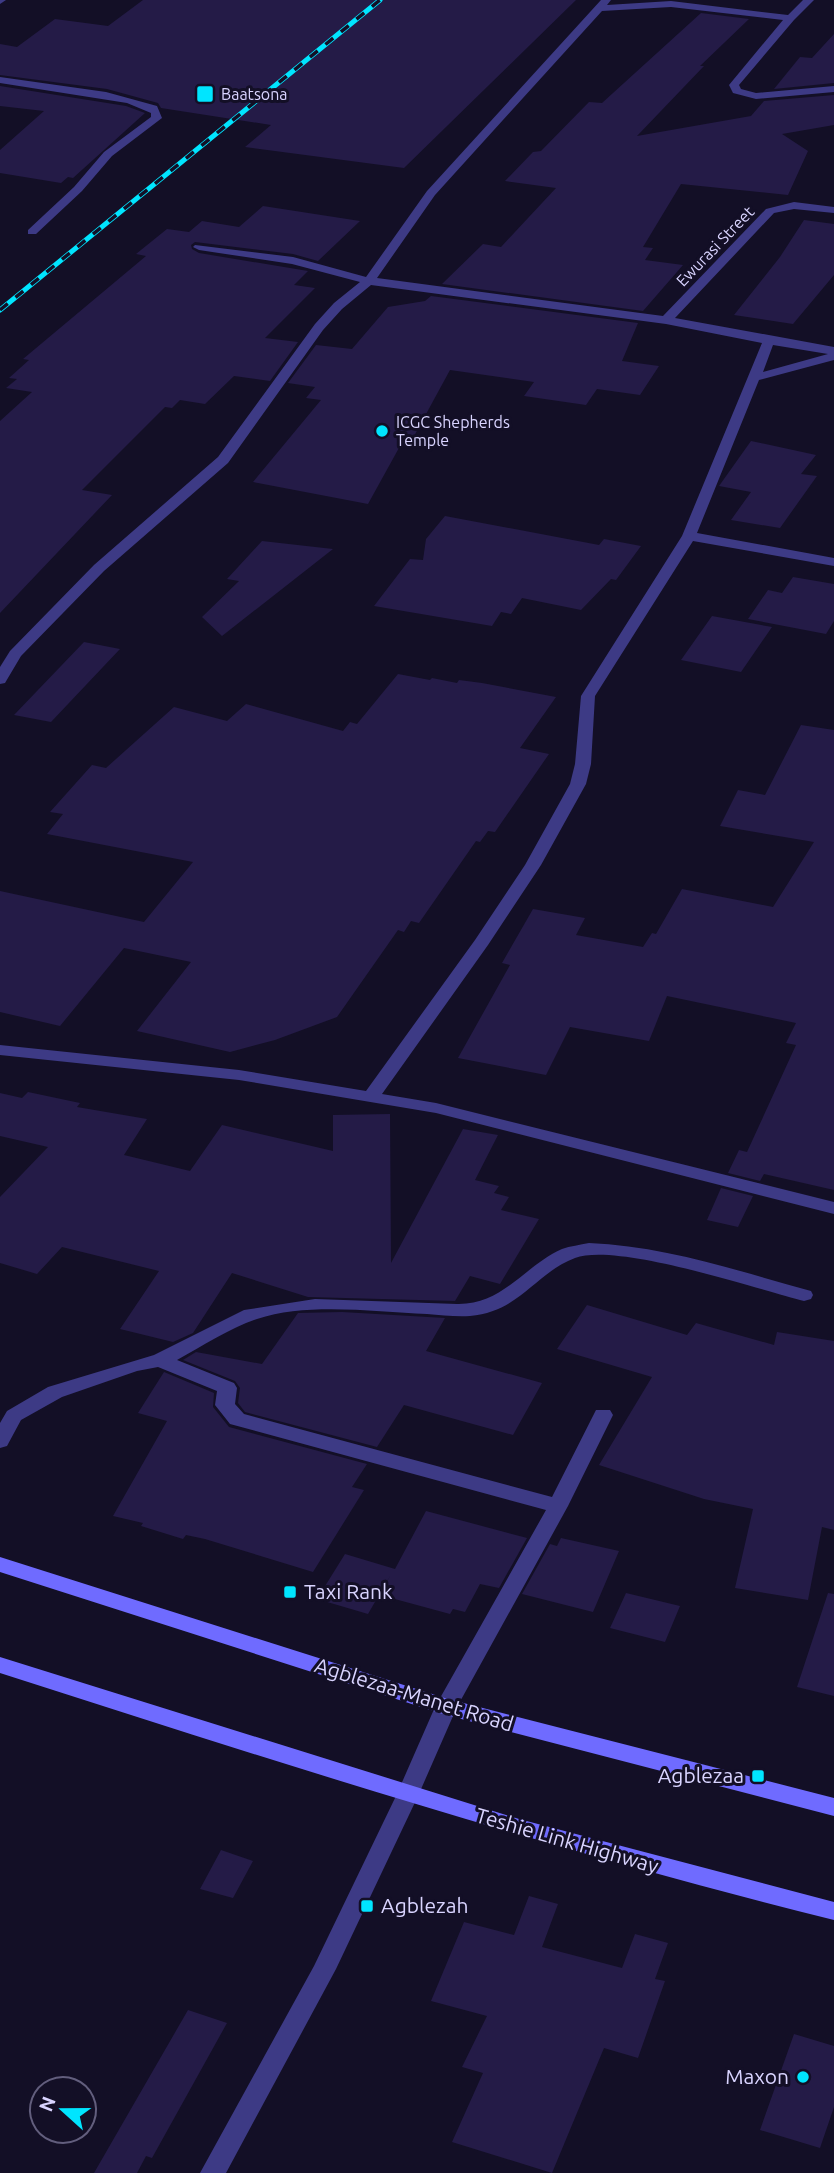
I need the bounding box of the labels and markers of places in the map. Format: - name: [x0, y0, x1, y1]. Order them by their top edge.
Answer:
- marker: Baatsona: [195, 84, 215, 104]
- place label: Baatsona: [221, 85, 288, 103]
- place label: ICGC Shepherds Temple: [396, 413, 510, 449]
- marker: ICGC Shepherds Temple: [374, 423, 390, 439]
- place label: Taxi Rank: [304, 1579, 393, 1603]
- marker: Taxi Rank: [282, 1584, 298, 1600]
- place label: Agblezaa: [658, 1763, 744, 1787]
- marker: Agblezaa: [750, 1768, 766, 1784]
- place label: Agblezah: [381, 1893, 469, 1917]
- marker: Agblezah: [359, 1898, 375, 1914]
- place label: Maxon: [725, 2064, 789, 2088]
- marker: Maxon: [795, 2069, 811, 2085]

